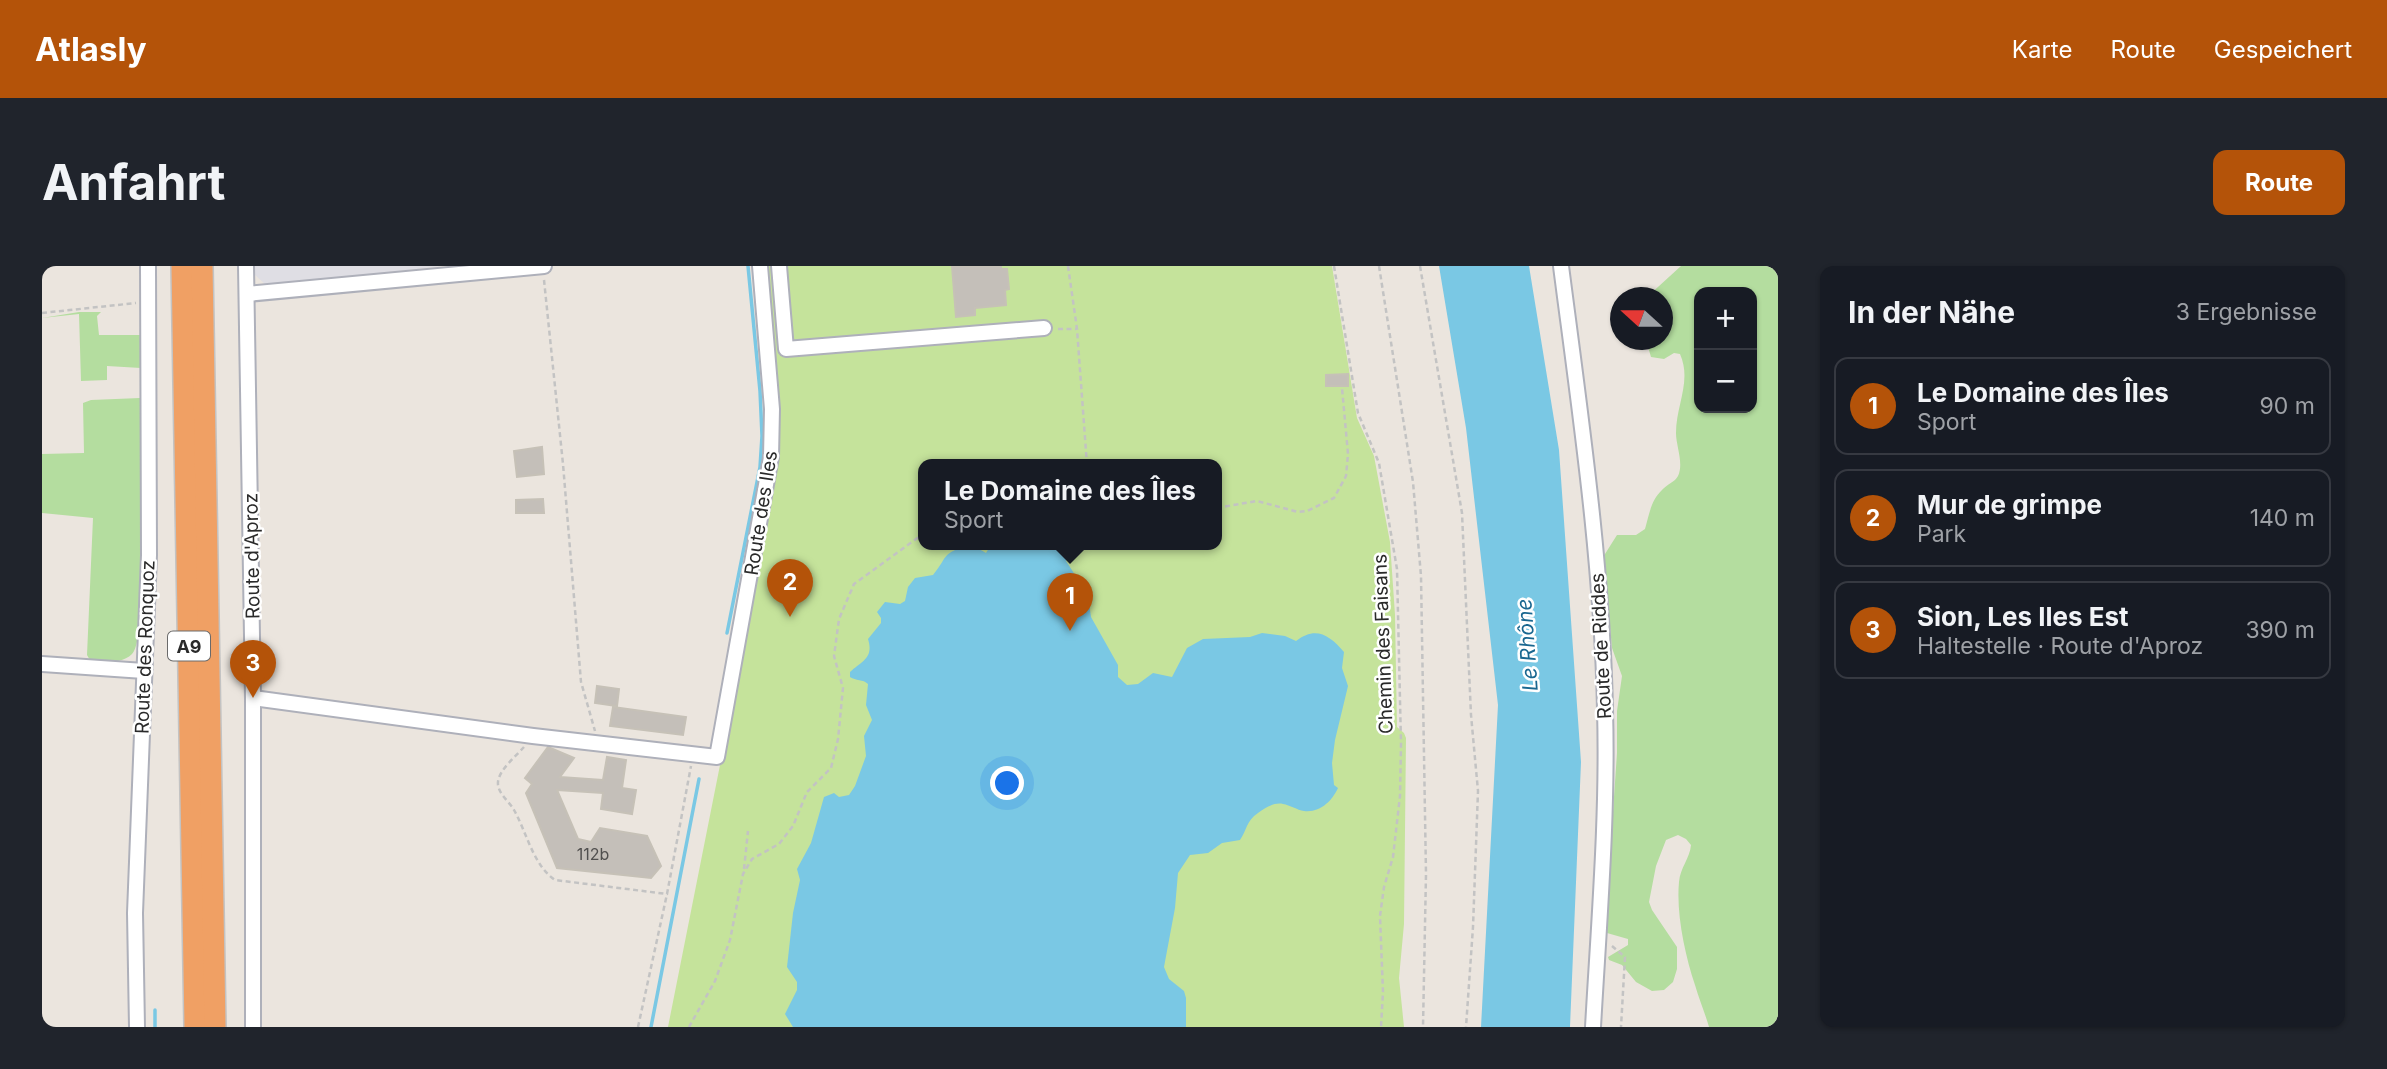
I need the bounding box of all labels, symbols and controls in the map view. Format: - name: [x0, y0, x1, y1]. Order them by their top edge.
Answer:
- text: Atlasly: [35, 29, 147, 69]
- text: Karte: [2012, 35, 2072, 64]
- text: Route: [2110, 35, 2176, 64]
- text: Gespeichert: [2214, 35, 2352, 64]
- button: Route: [2213, 150, 2345, 215]
- text: Anfahrt: [42, 153, 225, 212]
- north arrow: [1610, 287, 1673, 350]
- map controls: [1694, 287, 1757, 413]
- button: +: [1694, 287, 1757, 350]
- text: In der Nähe: [1848, 294, 2015, 330]
- text: 3 Ergebnisse: [2176, 298, 2317, 326]
- button: −: [1694, 350, 1757, 413]
- text: Le Domaine des Îles: [1917, 377, 2169, 408]
- text: 1: [1868, 392, 1878, 420]
- text: 90 m: [2260, 392, 2315, 420]
- text: Sport: [1917, 408, 1976, 436]
- street label: Route des Iles: [740, 449, 782, 577]
- popup: [918, 459, 1222, 550]
- text: Le Domaine des Îles: [944, 475, 1196, 506]
- text: Mur de grimpe: [1917, 489, 2102, 520]
- street label: Route d'Aproz: [239, 493, 265, 619]
- text: 2: [1866, 504, 1880, 532]
- text: 140 m: [2250, 504, 2315, 532]
- text: Sport: [944, 506, 1003, 534]
- text: Park: [1917, 520, 1966, 548]
- street label: Chemin des Faisans: [1368, 554, 1398, 734]
- pin: 2: [767, 559, 813, 617]
- street label: Route des Ronquoz: [130, 560, 160, 734]
- street label: Route de Riddes: [1586, 572, 1616, 720]
- pin: 1: [1047, 573, 1093, 631]
- water label: Le Rhône: [1511, 598, 1543, 692]
- text: Sion, Les Iles Est: [1917, 601, 2129, 632]
- text: 3: [1866, 616, 1880, 644]
- text: 390 m: [2245, 616, 2315, 644]
- road number: A9: [168, 632, 210, 660]
- text: Haltestelle · Route d'Aproz: [1917, 632, 2203, 660]
- pin: 3: [230, 640, 276, 698]
- your location: [990, 766, 1024, 800]
- house number: 112b: [577, 844, 609, 864]

